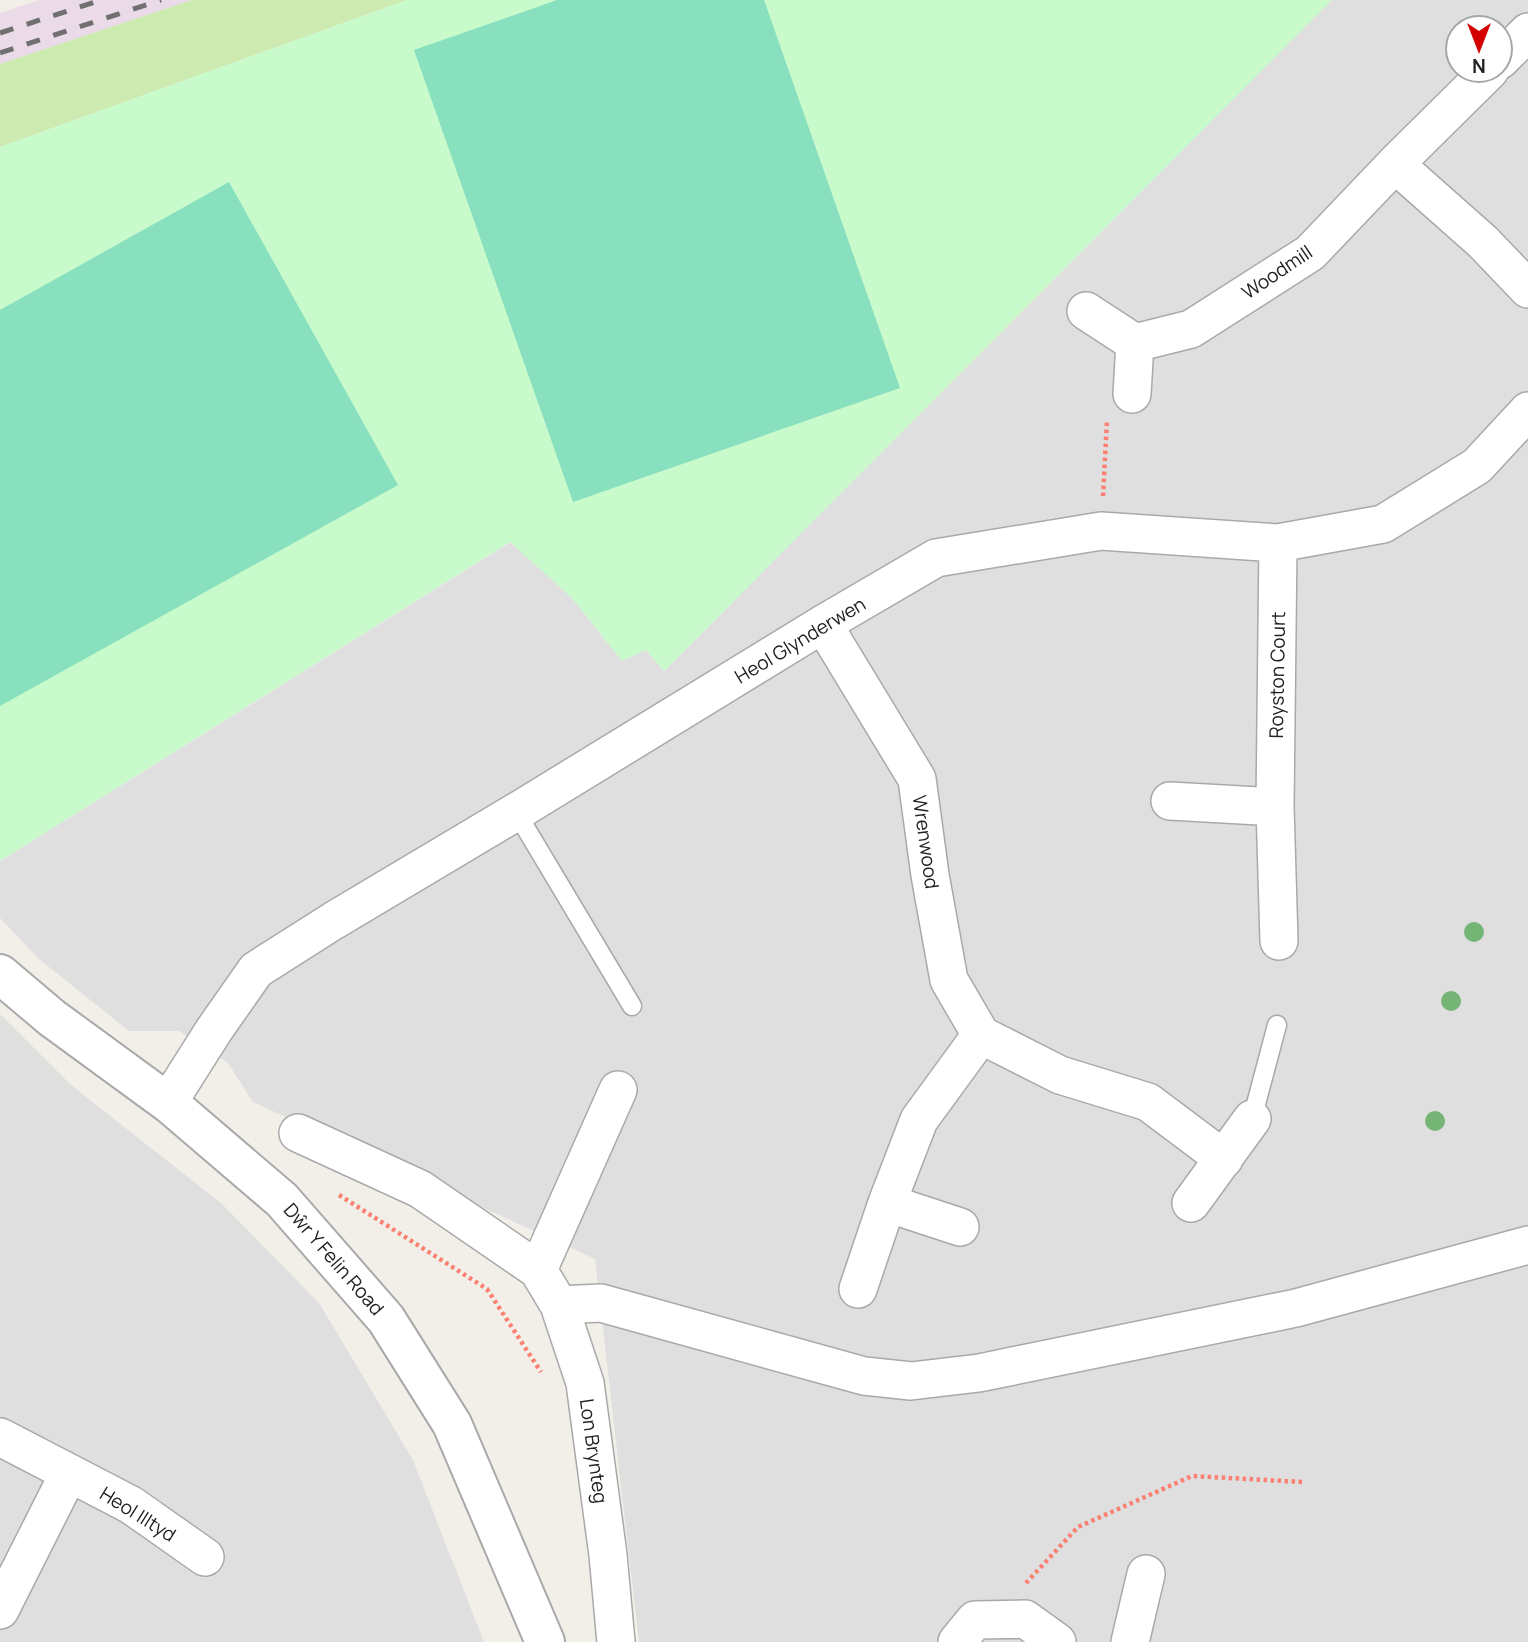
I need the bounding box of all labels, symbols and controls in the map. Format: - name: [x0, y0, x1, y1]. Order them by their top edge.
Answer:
- north arrow: [1444, 14, 1514, 84]
- text: N: [1472, 53, 1486, 79]
- street label: Woodmill: [1237, 239, 1317, 305]
- street label: Heol Glynderwen: [730, 591, 870, 689]
- street label: Royston Court: [1263, 611, 1291, 739]
- street label: Wrenwood: [907, 793, 945, 891]
- street label: Dŵr Y Felin Road: [278, 1197, 390, 1321]
- street label: Lon Brynteg: [574, 1397, 614, 1505]
- street label: Heol Illtyd: [95, 1480, 181, 1548]

